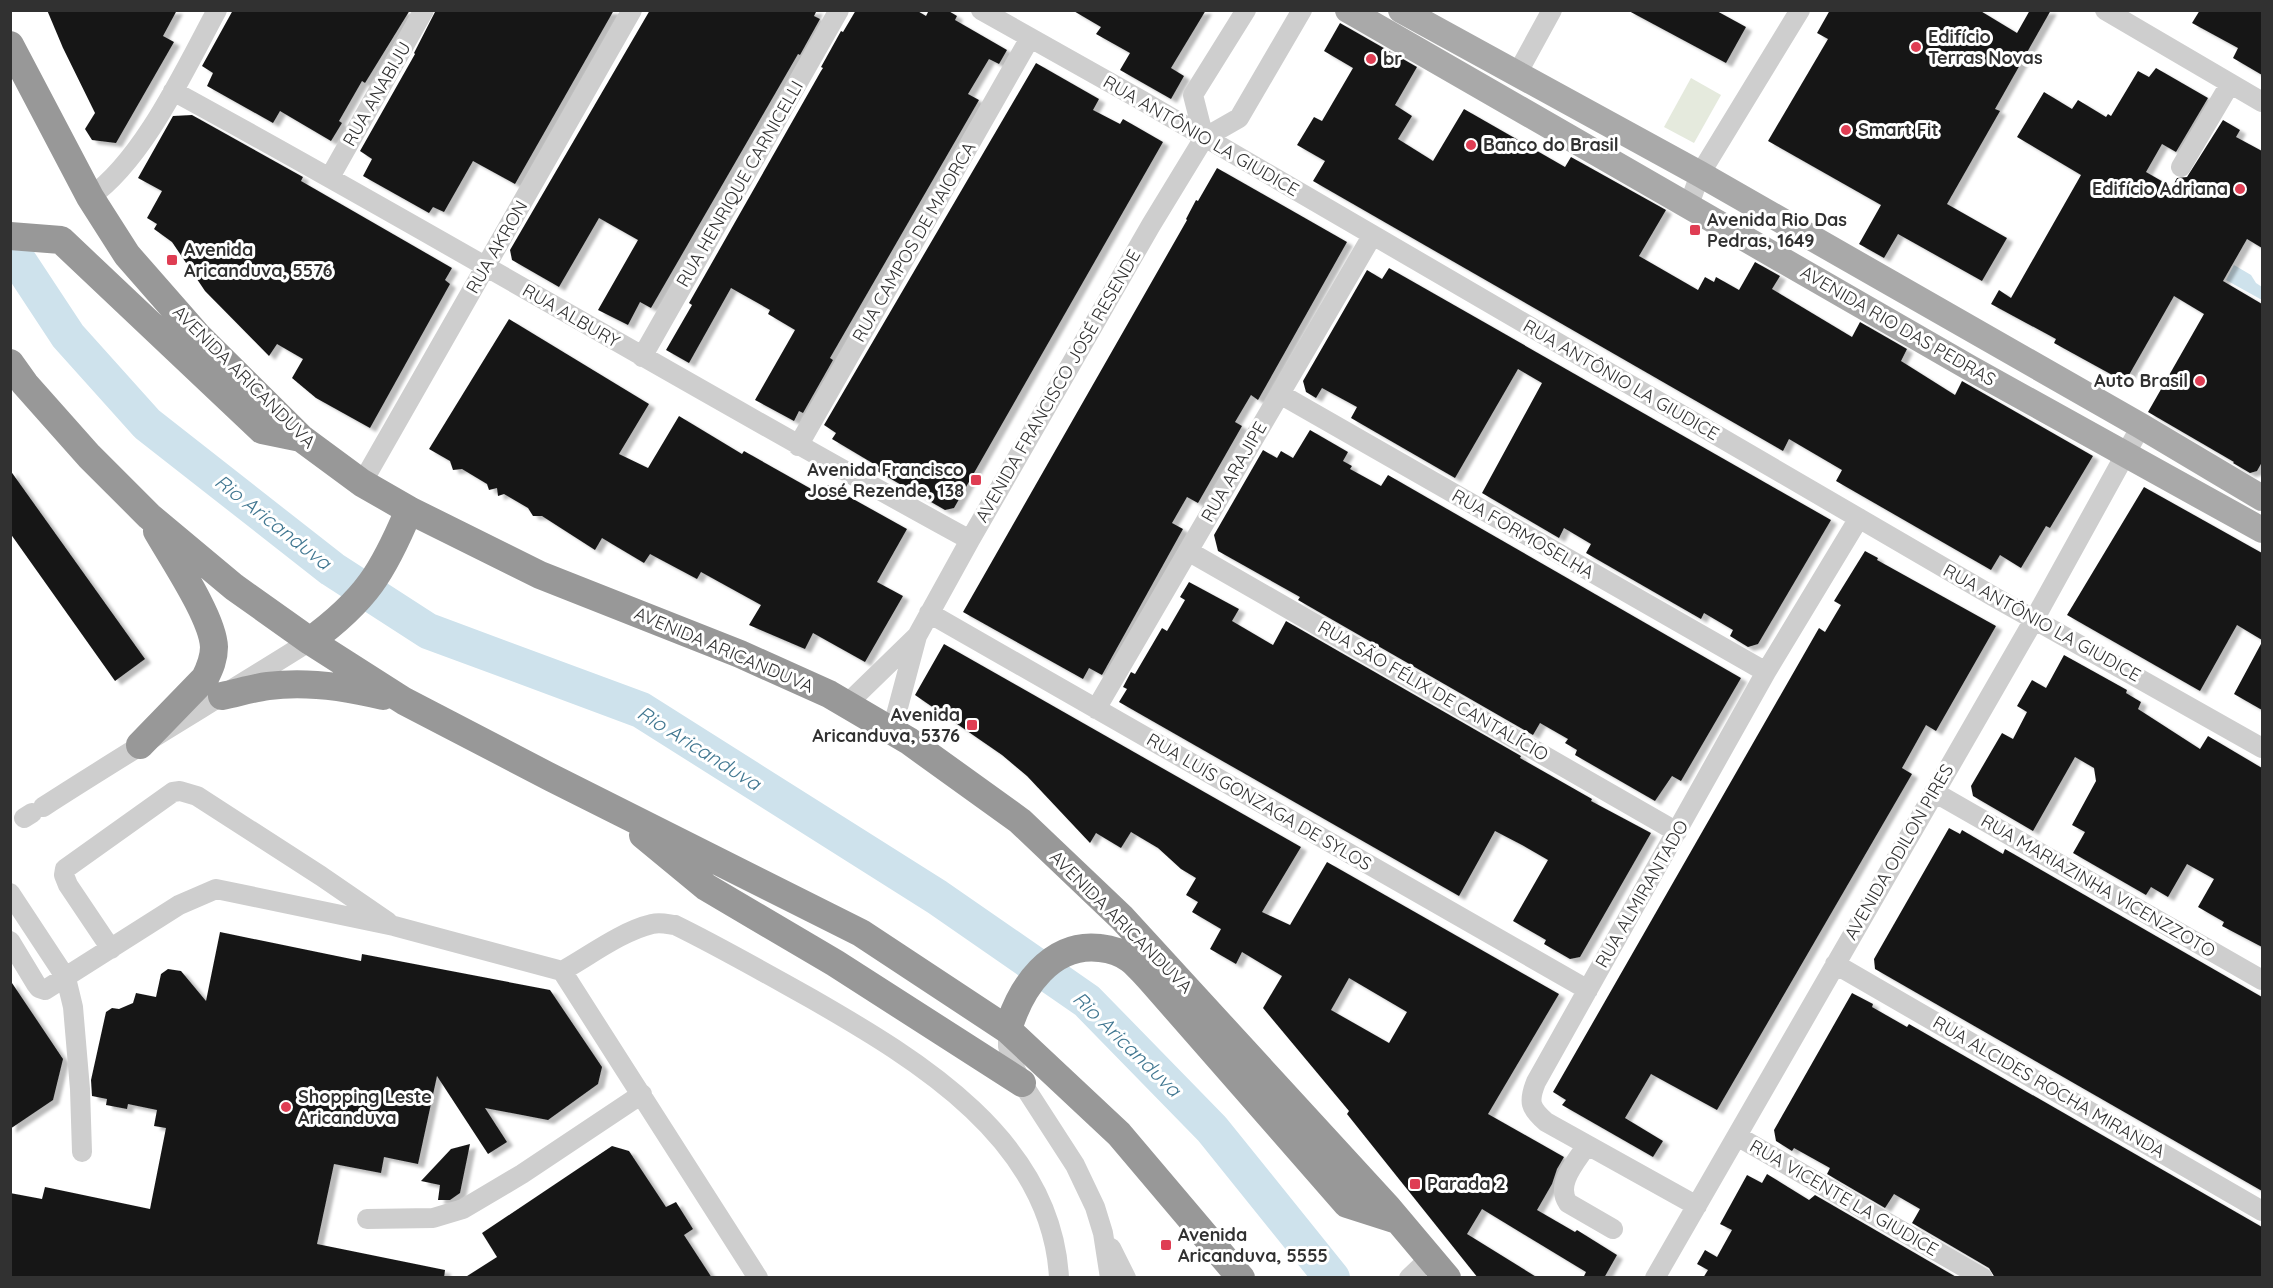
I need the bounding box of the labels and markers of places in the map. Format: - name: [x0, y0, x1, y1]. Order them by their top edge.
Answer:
- place label: Edifício Terras Novas: [1928, 25, 2043, 69]
- marker: Edifício Terras Novas: [1909, 40, 1923, 54]
- place label: br: [1383, 47, 1402, 70]
- marker: br: [1364, 52, 1378, 66]
- place label: Smart Fit: [1858, 118, 1939, 141]
- marker: Smart Fit: [1839, 123, 1853, 137]
- place label: Banco do Brasil: [1483, 133, 1619, 156]
- marker: Banco do Brasil: [1464, 138, 1478, 152]
- place label: Edifício Adriana: [2092, 177, 2228, 200]
- marker: Edifício Adriana: [2233, 182, 2247, 196]
- place label: Avenida Rio Das Pedras, 1649: [1707, 208, 1847, 252]
- marker: Avenida Rio Das Pedras, 1649: [1688, 223, 1702, 237]
- place label: Avenida Aricanduva, 5576: [184, 238, 333, 282]
- marker: Avenida Aricanduva, 5576: [165, 253, 179, 267]
- place label: Auto Brasil: [2094, 369, 2188, 392]
- marker: Auto Brasil: [2193, 374, 2207, 388]
- place label: Avenida Francisco José Rezende, 138: [807, 458, 964, 502]
- marker: Avenida Francisco José Rezende, 138: [969, 473, 983, 487]
- place label: Avenida Aricanduva, 5376: [812, 703, 960, 747]
- marker: Avenida Aricanduva, 5376: [965, 718, 979, 732]
- place label: Shopping Leste Aricanduva: [298, 1085, 432, 1129]
- marker: Shopping Leste Aricanduva: [279, 1100, 293, 1114]
- place label: Parada 2: [1427, 1172, 1506, 1195]
- marker: Parada 2: [1408, 1177, 1422, 1191]
- place label: Avenida Aricanduva, 5555: [1178, 1223, 1328, 1267]
- marker: Avenida Aricanduva, 5555: [1159, 1238, 1173, 1252]

